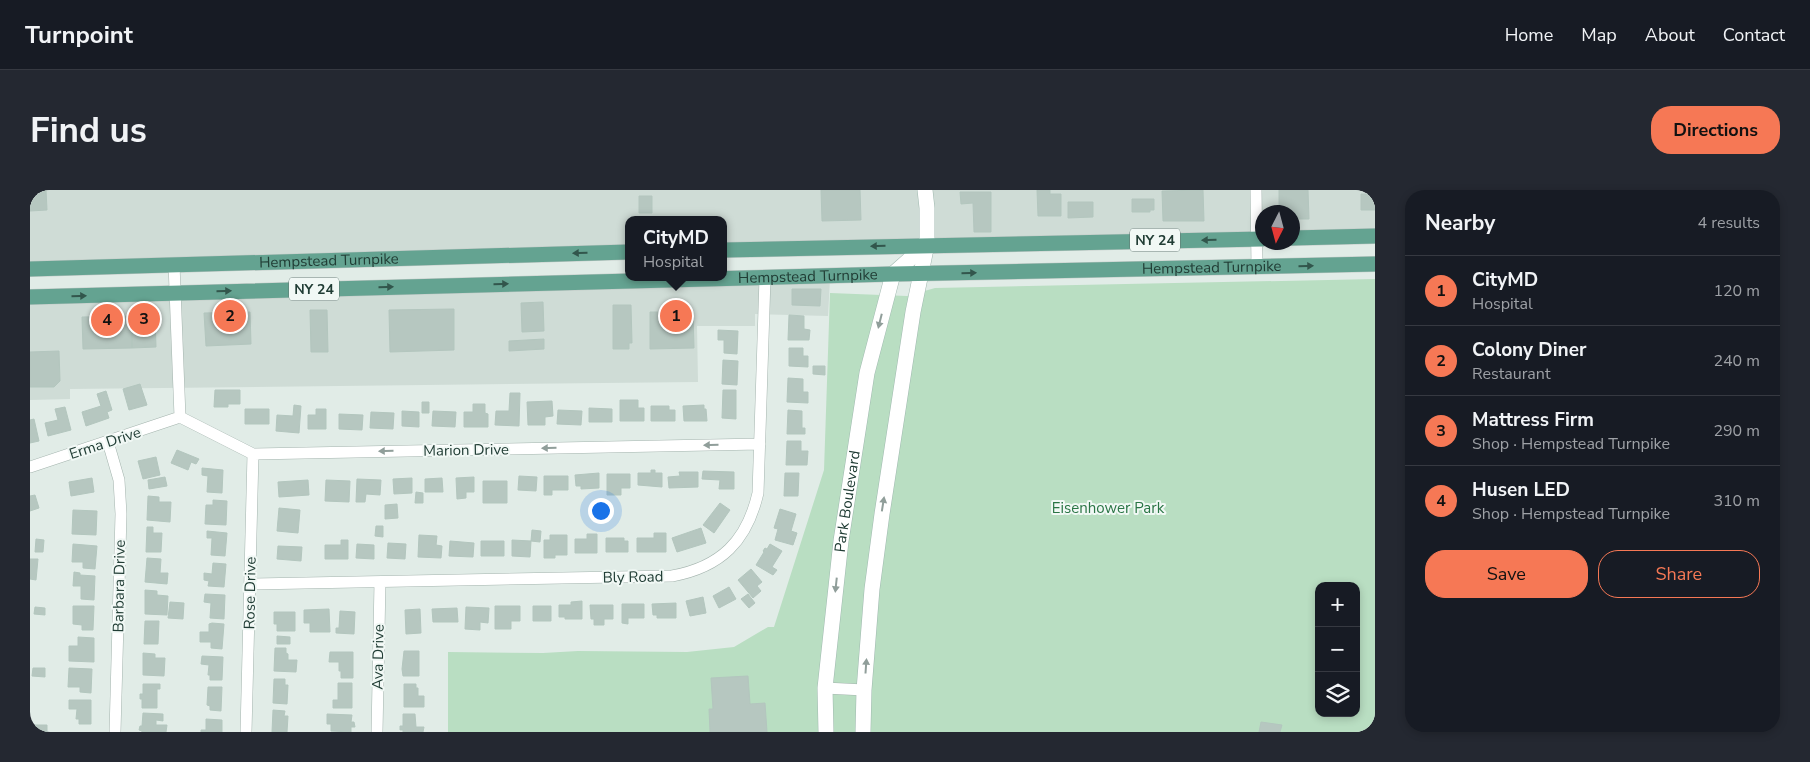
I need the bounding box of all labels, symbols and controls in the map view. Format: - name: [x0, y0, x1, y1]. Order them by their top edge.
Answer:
- text: Turnpoint: [25, 19, 133, 51]
- text: Home: [1505, 23, 1553, 47]
- text: Map: [1581, 23, 1617, 47]
- text: About: [1645, 23, 1695, 47]
- text: Contact: [1723, 23, 1785, 47]
- button: Directions: [1651, 106, 1780, 154]
- text: Find us: [30, 107, 147, 154]
- north arrow: [1255, 205, 1300, 250]
- text: Nearby: [1425, 209, 1495, 237]
- text: 4 results: [1698, 212, 1760, 234]
- popup: [625, 216, 727, 281]
- text: CityMD: [643, 225, 709, 251]
- road number: NY 24: [1130, 228, 1180, 252]
- one-way arrow: [1200, 236, 1216, 244]
- one-way arrow: [870, 242, 886, 250]
- street label: Hempstead Turnpike: [259, 249, 399, 272]
- one-way arrow: [572, 250, 588, 258]
- text: Hospital: [643, 251, 704, 273]
- street label: Hempstead Turnpike: [1142, 256, 1282, 279]
- one-way arrow: [1298, 262, 1314, 270]
- street label: Hempstead Turnpike: [738, 264, 878, 288]
- text: CityMD: [1472, 267, 1538, 293]
- one-way arrow: [962, 268, 978, 276]
- road number: NY 24: [289, 278, 339, 300]
- one-way arrow: [493, 280, 509, 288]
- text: 1: [1436, 280, 1446, 302]
- text: 120 m: [1713, 280, 1760, 302]
- one-way arrow: [378, 283, 394, 291]
- one-way arrow: [216, 287, 232, 295]
- one-way arrow: [71, 291, 87, 299]
- text: Hospital: [1472, 293, 1533, 315]
- pin: 2: [214, 297, 246, 335]
- pin: 1: [660, 297, 692, 335]
- pin: 3: [128, 300, 160, 338]
- pin: 4: [91, 301, 123, 339]
- one-way arrow: [876, 314, 884, 329]
- text: Colony Diner: [1472, 337, 1586, 363]
- text: 2: [1436, 350, 1446, 372]
- text: 240 m: [1713, 350, 1760, 372]
- text: Restaurant: [1472, 363, 1551, 385]
- text: Mattress Firm: [1472, 407, 1594, 433]
- text: 3: [1436, 420, 1446, 442]
- text: 290 m: [1713, 420, 1760, 442]
- street label: Erma Drive: [67, 422, 143, 464]
- text: Shop · Hempstead Turnpike: [1472, 433, 1670, 455]
- street label: Marion Drive: [423, 439, 509, 461]
- one-way arrow: [703, 441, 719, 449]
- one-way arrow: [540, 444, 556, 452]
- one-way arrow: [378, 448, 394, 456]
- street label: Park Boulevard: [830, 449, 865, 553]
- text: Husen LED: [1472, 477, 1570, 503]
- text: 4: [1436, 490, 1446, 512]
- text: 310 m: [1713, 490, 1760, 512]
- one-way arrow: [879, 496, 887, 512]
- your location: [588, 498, 614, 524]
- park label: Eisenhower Park: [1052, 498, 1165, 518]
- text: Shop · Hempstead Turnpike: [1472, 503, 1670, 525]
- street label: Barbara Drive: [108, 539, 130, 633]
- button: Save: [1425, 550, 1588, 598]
- button: Share: [1598, 550, 1760, 598]
- street label: Rose Drive: [239, 556, 261, 630]
- street label: Bly Road: [602, 566, 664, 588]
- one-way arrow: [832, 577, 840, 593]
- map controls: [1315, 582, 1360, 717]
- button: +: [1315, 582, 1360, 627]
- street label: Ava Drive: [367, 624, 389, 690]
- button: −: [1315, 627, 1360, 672]
- one-way arrow: [862, 658, 870, 674]
- button: layers: [1315, 672, 1360, 717]

